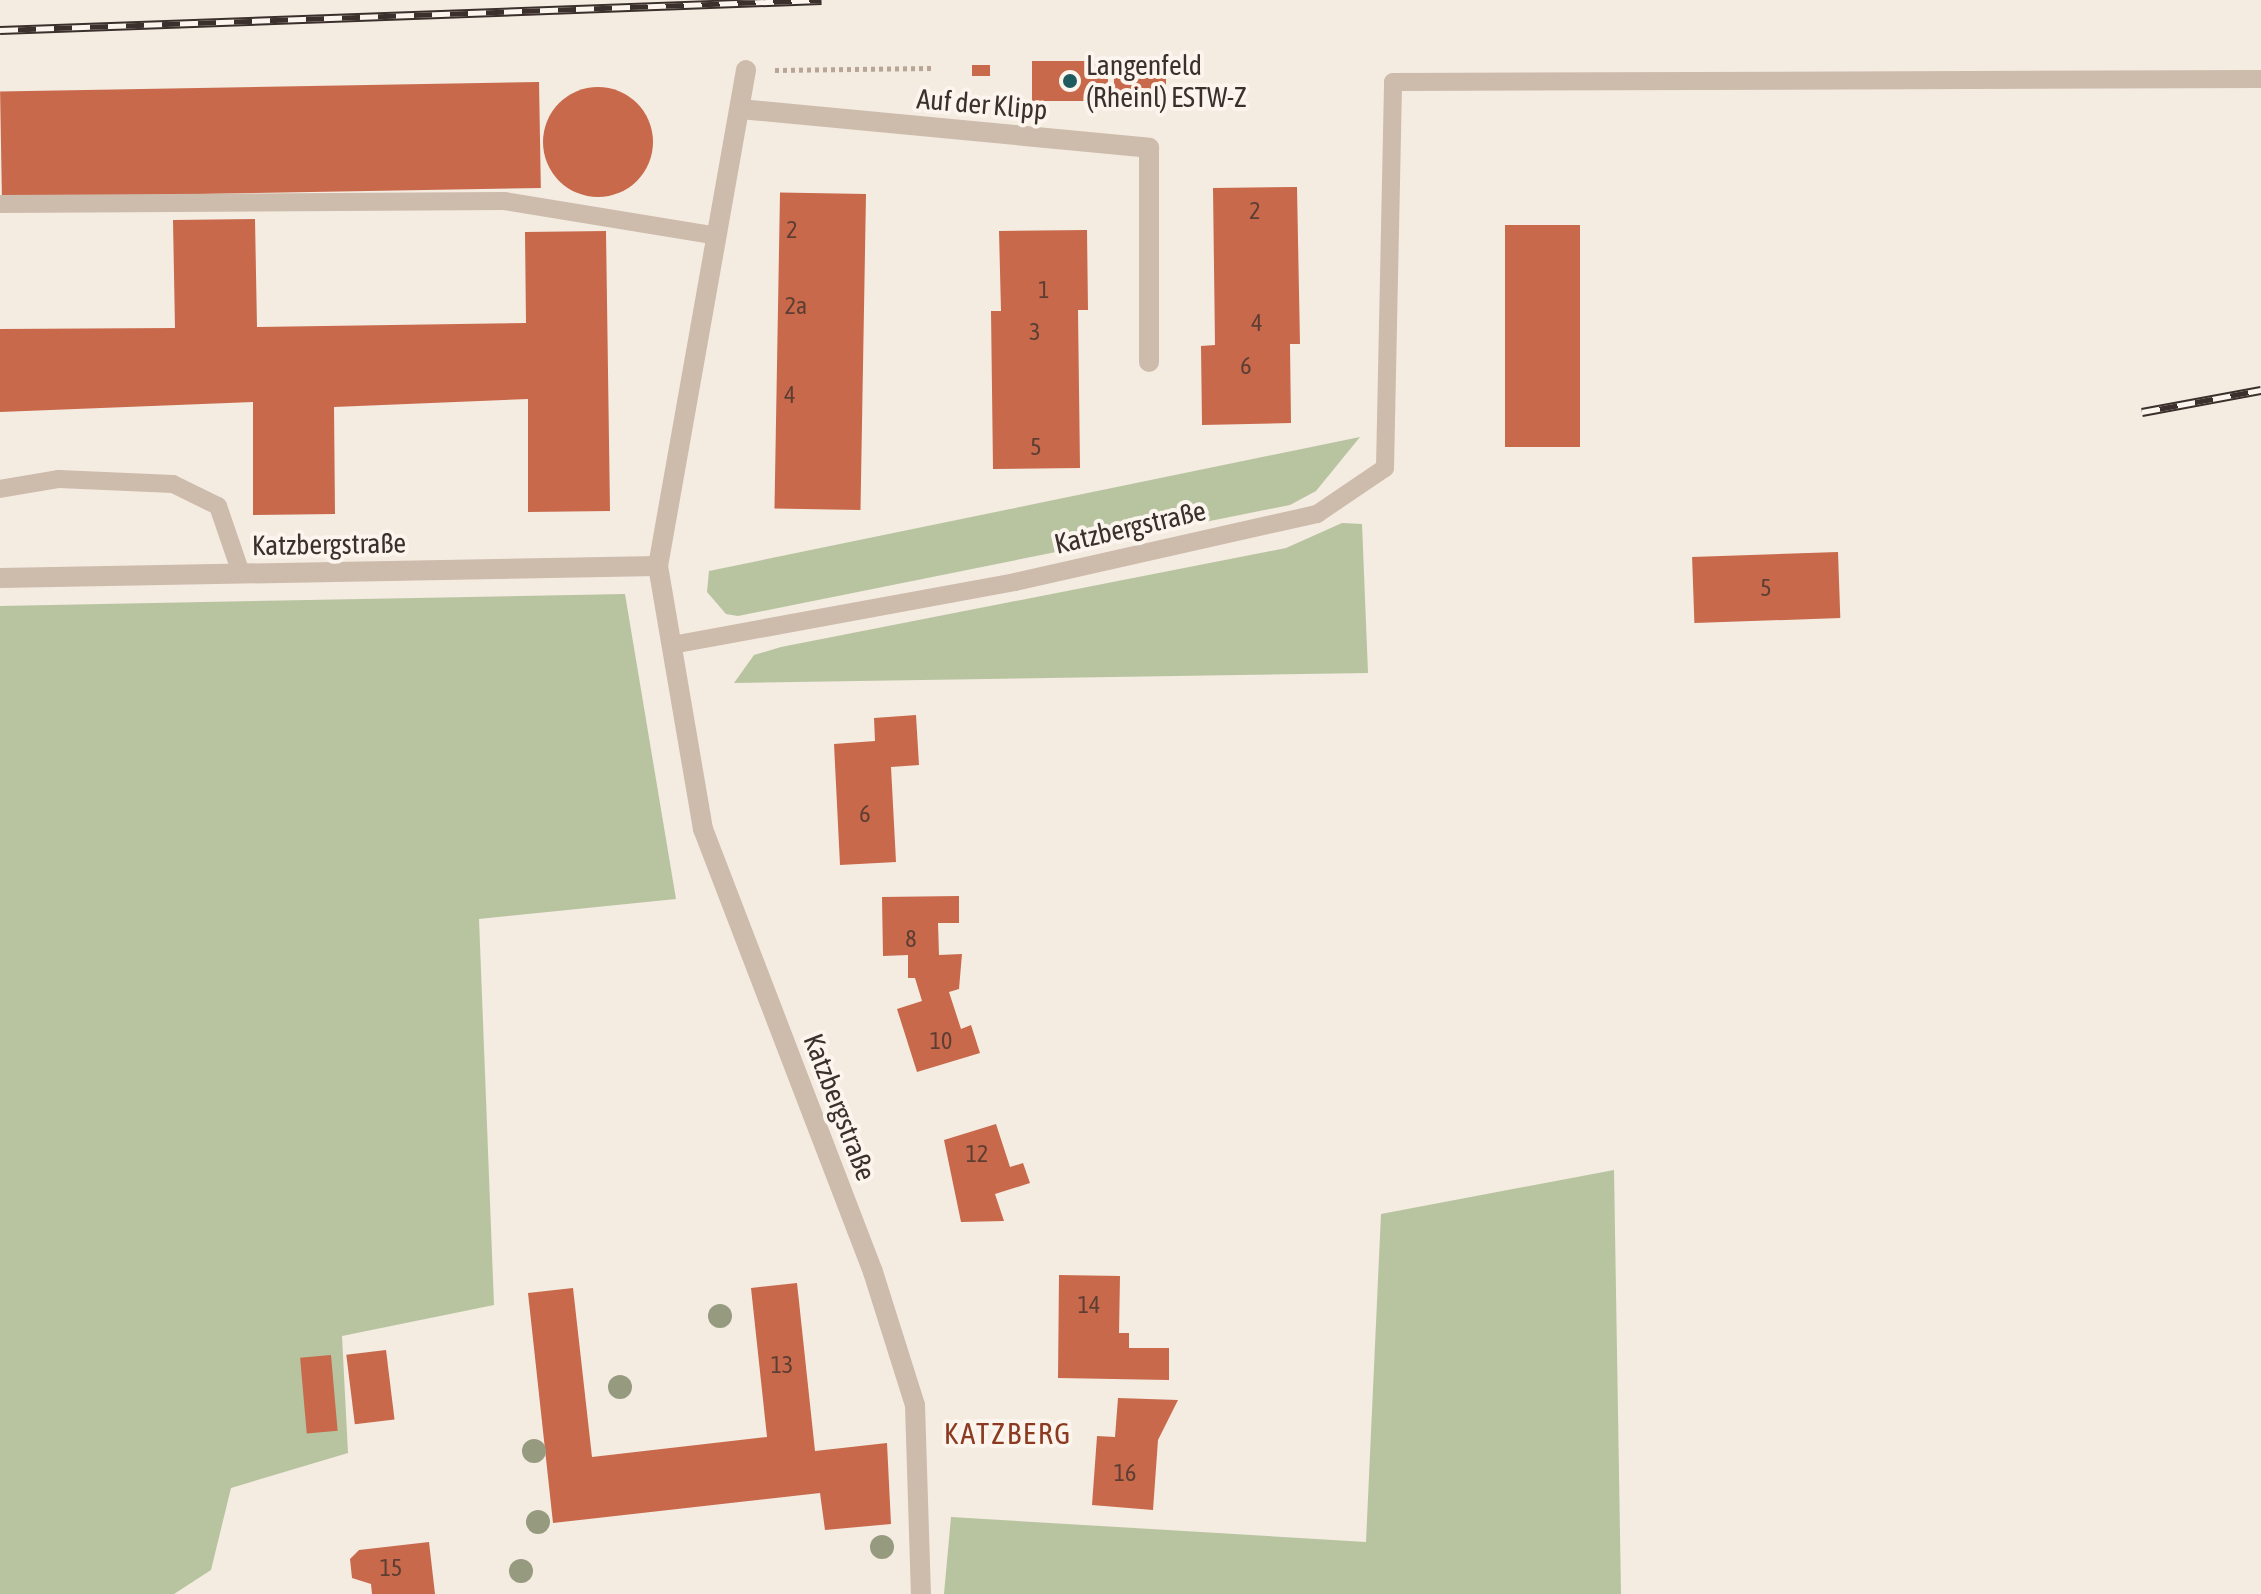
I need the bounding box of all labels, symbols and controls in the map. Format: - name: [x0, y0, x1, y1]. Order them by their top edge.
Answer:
- place label: Langenfeld (Rheinl) ESTW-Z: [1086, 48, 1247, 114]
- marker: Langenfeld (Rheinl) ESTW-Z: [1061, 72, 1079, 90]
- street label: Auf der Klipp: [915, 82, 1049, 126]
- house number: 2: [1249, 197, 1261, 225]
- house number: 2: [786, 216, 798, 244]
- house number: 1: [1038, 276, 1050, 304]
- house number: 2a: [785, 292, 807, 320]
- house number: 4: [1251, 309, 1263, 337]
- house number: 3: [1029, 318, 1041, 346]
- house number: 6: [1240, 352, 1252, 380]
- house number: 4: [784, 381, 796, 409]
- house number: 5: [1030, 433, 1042, 461]
- street label: Katzbergstraße: [1051, 493, 1209, 561]
- street label: Katzbergstraße: [252, 526, 406, 562]
- house number: 5: [1760, 574, 1772, 602]
- house number: 6: [859, 800, 871, 828]
- house number: 8: [905, 925, 917, 953]
- house number: 10: [930, 1027, 952, 1055]
- street label: Katzbergstraße: [797, 1029, 883, 1185]
- house number: 12: [966, 1140, 988, 1168]
- house number: 14: [1078, 1291, 1100, 1319]
- house number: 13: [771, 1351, 793, 1379]
- district label: KATZBERG: [944, 1415, 1072, 1451]
- house number: 16: [1114, 1459, 1136, 1487]
- house number: 15: [380, 1554, 402, 1582]

